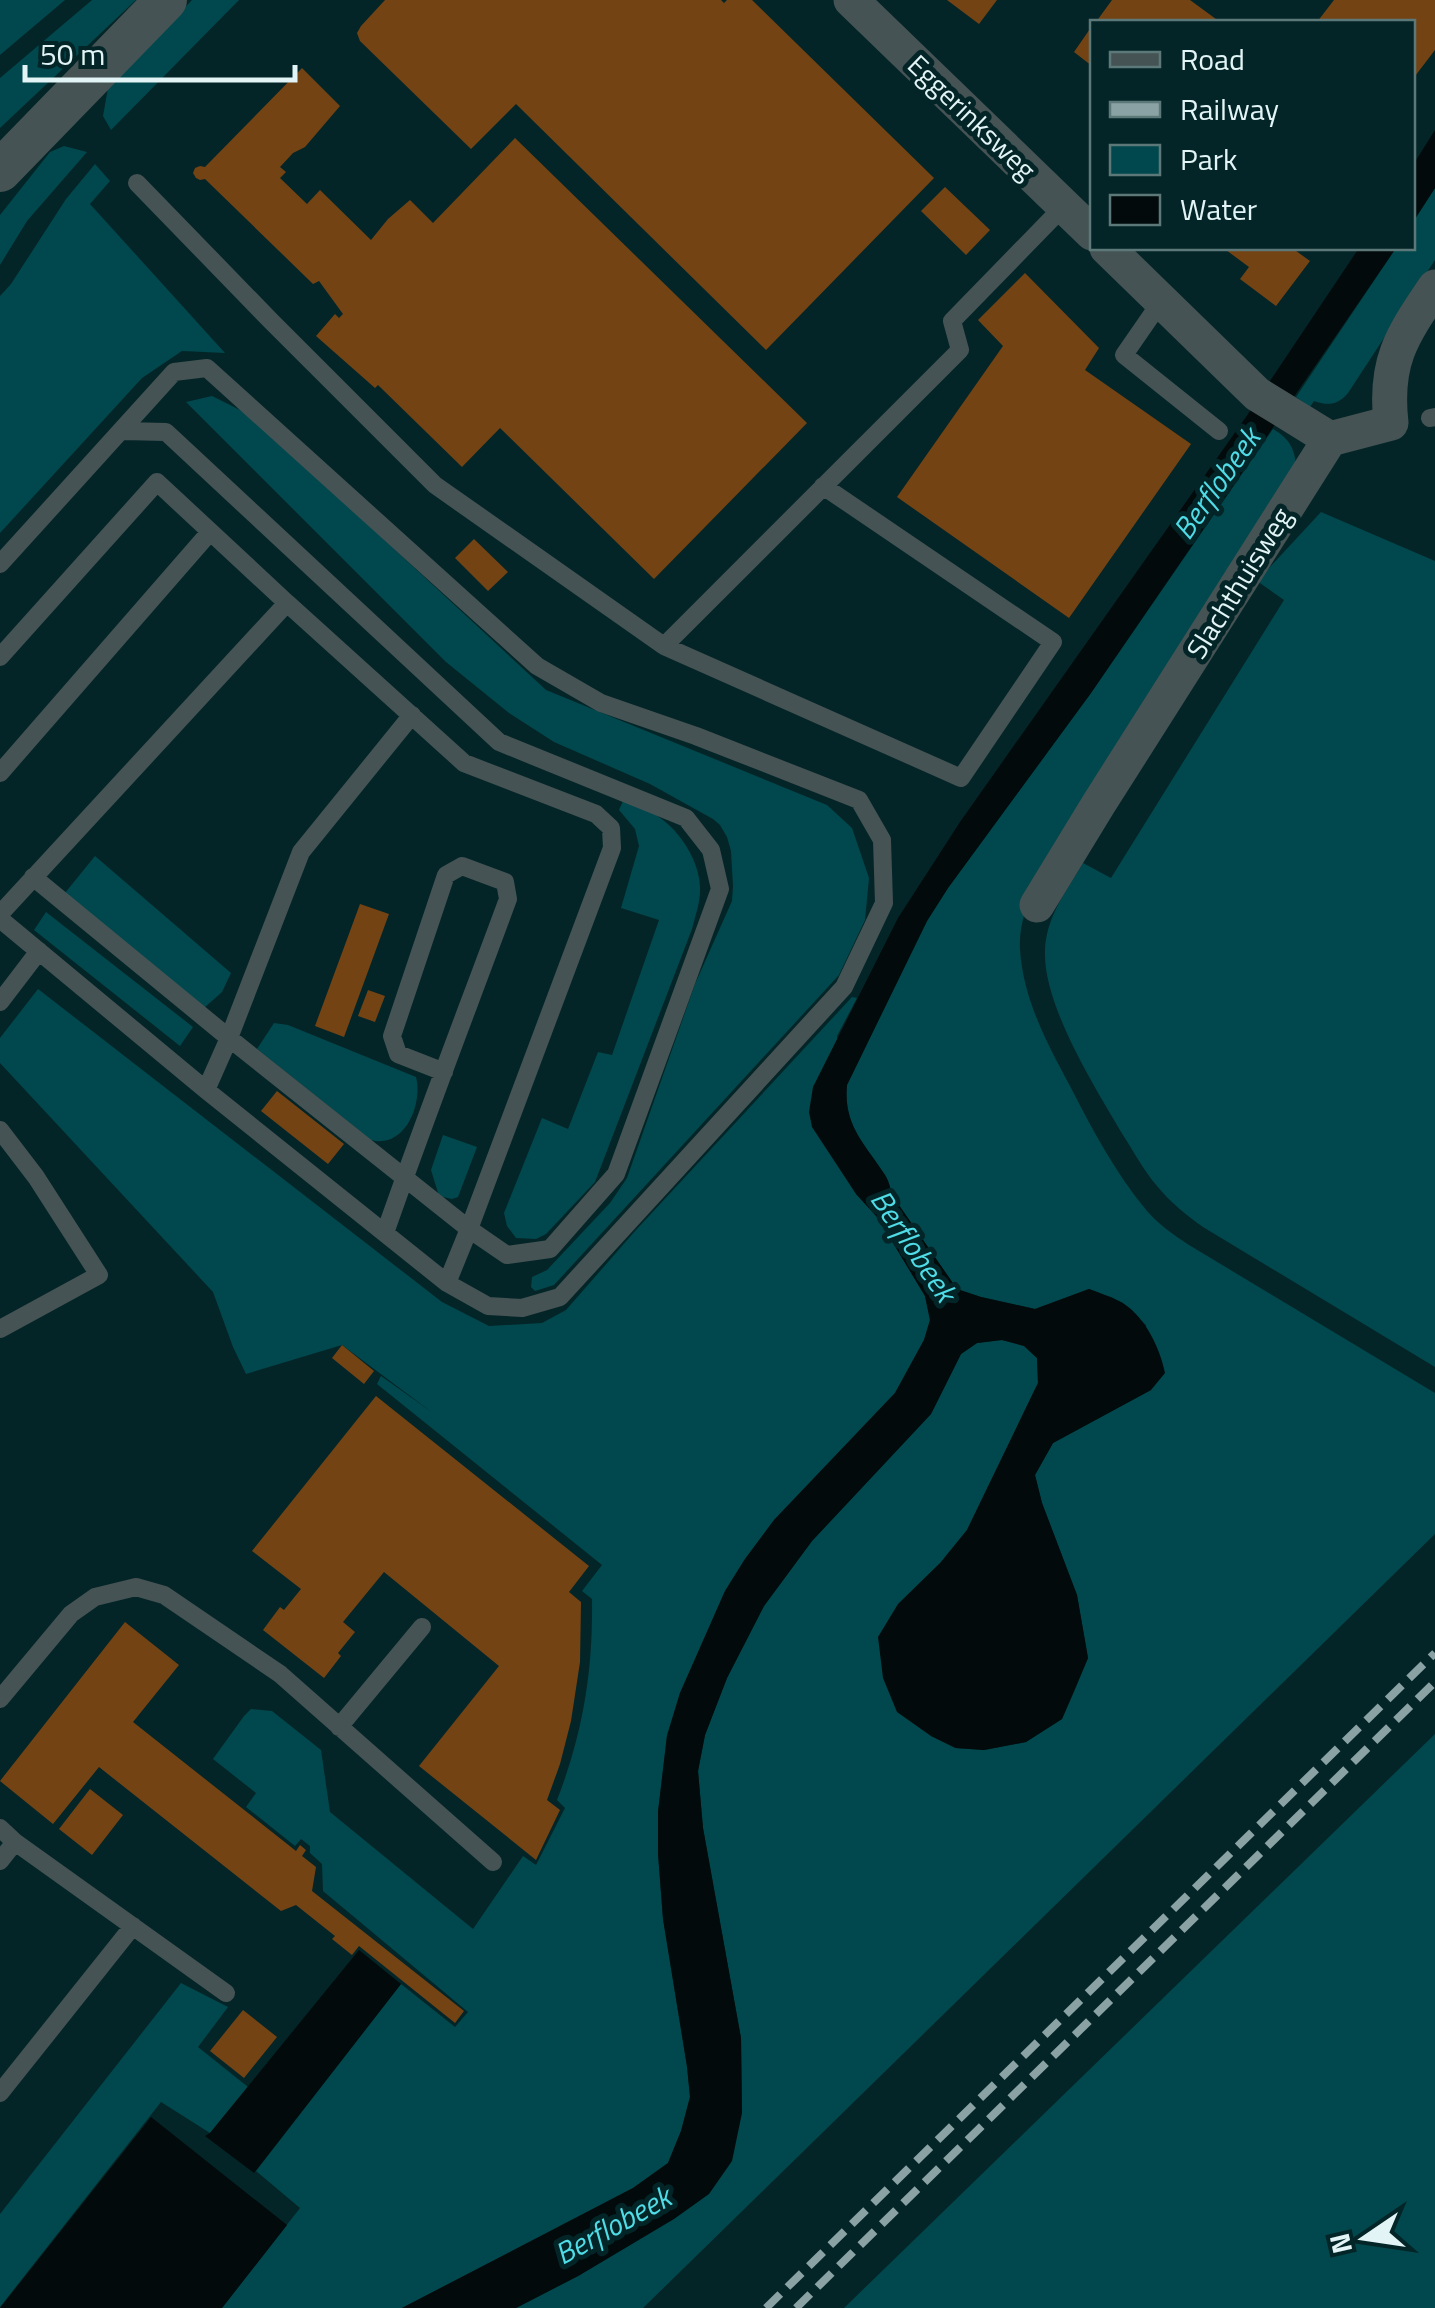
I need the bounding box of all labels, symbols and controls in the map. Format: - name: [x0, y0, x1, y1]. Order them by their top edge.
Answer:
- scale bar: [25, 20, 295, 82]
- legend: [1090, 20, 1415, 250]
- text: 50 m: [40, 31, 105, 77]
- text: Road: [1180, 36, 1245, 82]
- street label: Eggerinksweg: [898, 44, 1047, 189]
- text: Railway: [1180, 86, 1279, 132]
- text: Park: [1180, 136, 1237, 182]
- text: Water: [1180, 186, 1257, 232]
- water label: Berflobeek: [1161, 415, 1274, 549]
- street label: Slachthuisweg: [1175, 499, 1302, 667]
- water label: Berflobeek: [859, 1180, 971, 1314]
- water label: Berflobeek: [546, 2172, 682, 2276]
- north arrow: [1315, 2188, 1415, 2288]
- text: N: [1317, 2229, 1363, 2258]

